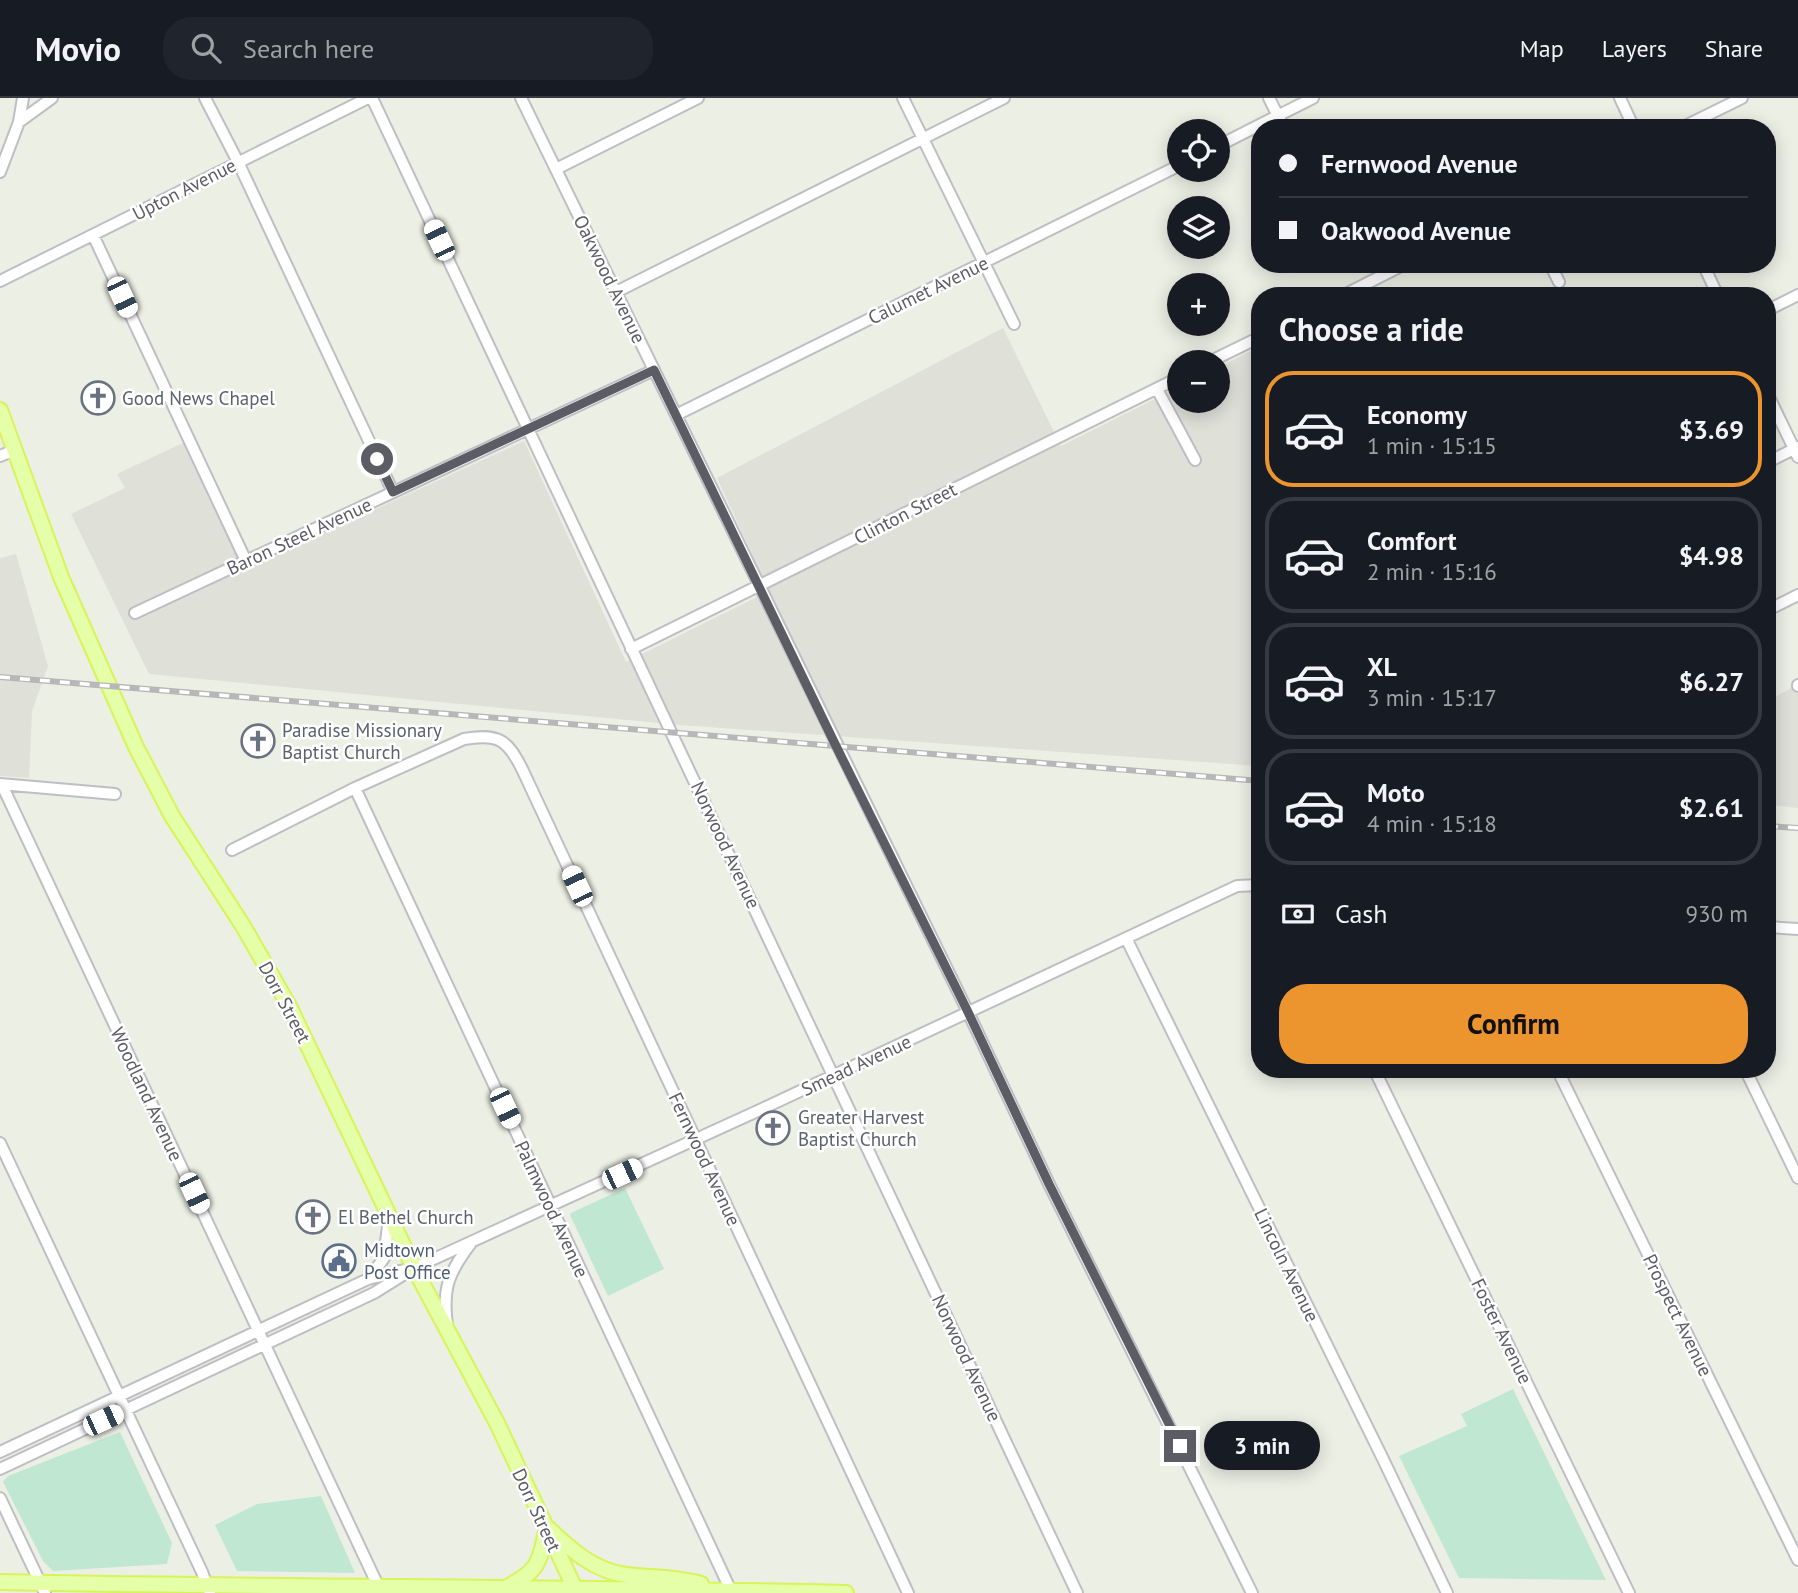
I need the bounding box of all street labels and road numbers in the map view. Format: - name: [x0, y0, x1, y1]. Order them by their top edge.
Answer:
- street label: Upton Avenue: [128, 153, 240, 225]
- street label: Oakwood Avenue: [569, 211, 651, 347]
- street label: Calumet Avenue: [864, 250, 992, 330]
- street label: Clinton Street: [850, 477, 961, 549]
- street label: Baron Steel Avenue: [223, 492, 375, 580]
- street label: Norwood Avenue: [686, 778, 766, 912]
- street label: Dorr Street: [253, 957, 317, 1047]
- street label: Woodland Avenue: [106, 1023, 188, 1165]
- street label: Smead Avenue: [797, 1029, 915, 1101]
- street label: Fernwood Avenue: [664, 1088, 746, 1230]
- street label: Palmwood Avenue: [510, 1137, 594, 1281]
- street label: Lincoln Avenue: [1249, 1204, 1325, 1326]
- street label: Prospect Avenue: [1638, 1250, 1718, 1380]
- street label: Foster Avenue: [1466, 1274, 1538, 1388]
- street label: Norwood Avenue: [927, 1291, 1007, 1425]
- street label: Dorr Street: [507, 1465, 567, 1556]

